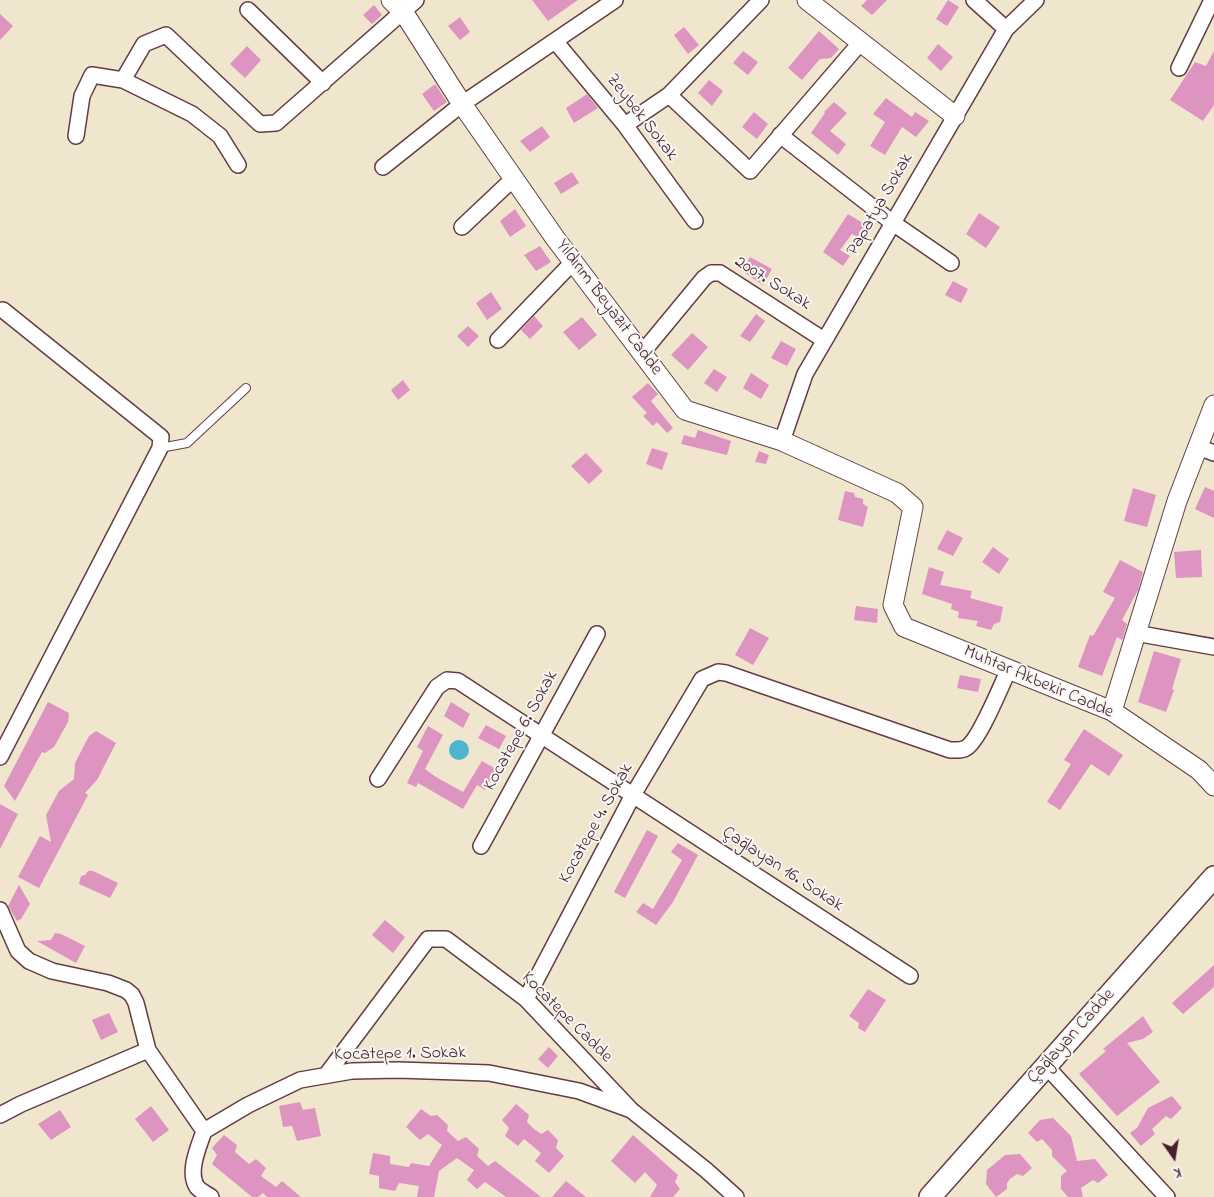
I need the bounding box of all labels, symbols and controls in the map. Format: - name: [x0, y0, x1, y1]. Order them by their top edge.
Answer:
- street label: Zeybek Sokak: [600, 70, 682, 166]
- street label: Papatya Sokak: [843, 150, 919, 260]
- street label: Yıldırım Beyazıt Cadde: [550, 236, 666, 380]
- street label: 2007. Sokak: [730, 252, 814, 316]
- street label: Muhtar Akbekir Cadde: [960, 642, 1116, 724]
- street label: Kocatepe 6. Sokak: [480, 667, 564, 795]
- street label: Kocatepe 4. Sokak: [555, 760, 639, 888]
- street label: Çağlayan 16. Sokak: [717, 823, 847, 917]
- street label: Kocatepe Cadde: [516, 968, 616, 1068]
- street label: Çağlayan Cadde: [1024, 985, 1120, 1089]
- street label: Kocatepe 1. Sokak: [334, 1043, 466, 1067]
- north arrow: [1149, 1132, 1199, 1182]
- text: K: [1172, 1161, 1183, 1183]

